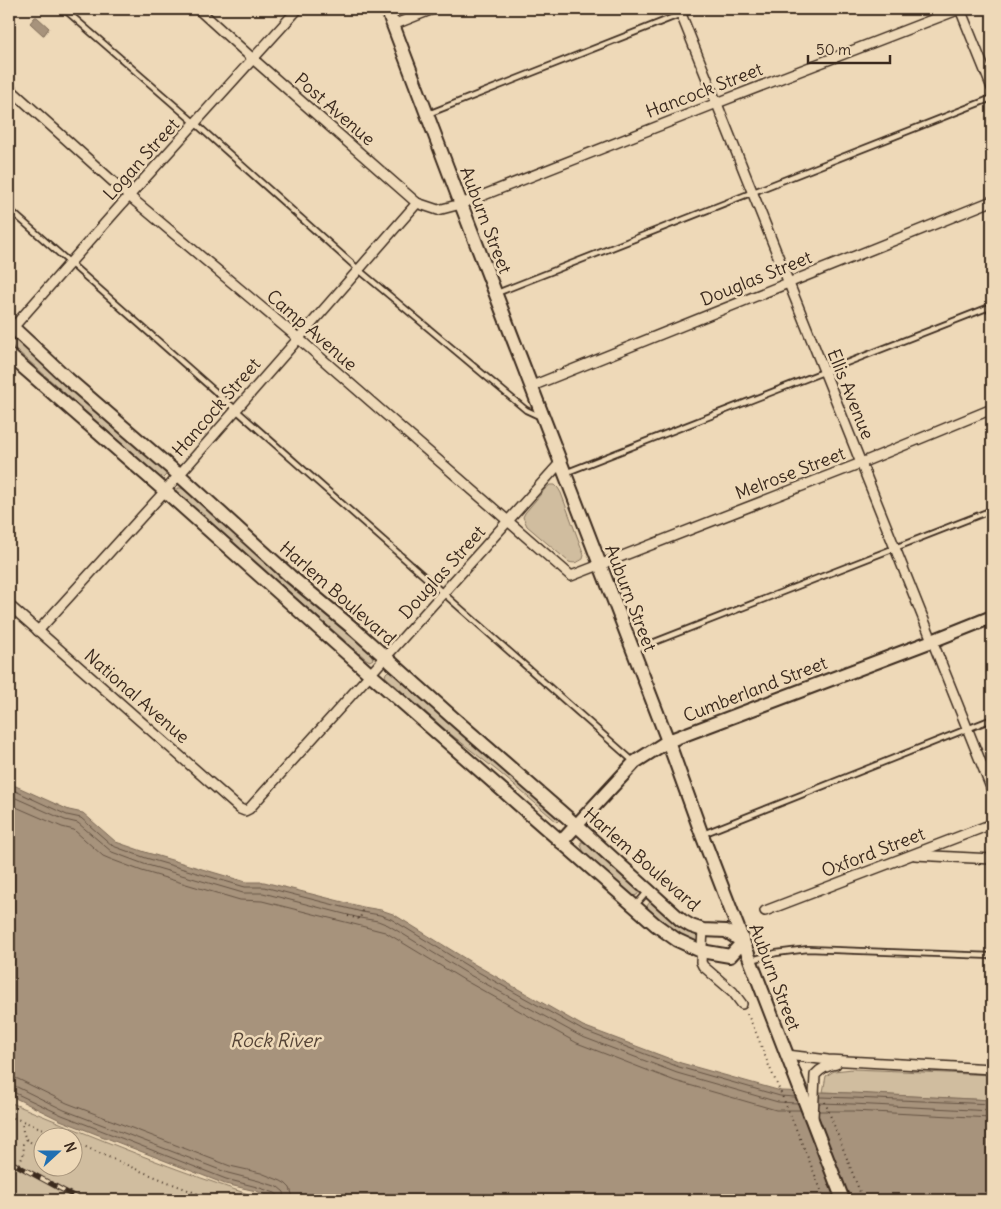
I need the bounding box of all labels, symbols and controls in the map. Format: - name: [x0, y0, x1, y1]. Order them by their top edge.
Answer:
- scale bar: [808, 32, 891, 64]
- text: 50 m: [816, 40, 851, 59]
- street label: Hancock Street: [642, 57, 766, 123]
- street label: Post Avenue: [290, 68, 380, 150]
- street label: Logan Street: [98, 113, 184, 205]
- street label: Auburn Street: [455, 163, 517, 277]
- street label: Douglas Street: [697, 245, 815, 311]
- street label: Camp Avenue: [262, 284, 362, 376]
- street label: Ellis Avenue: [822, 345, 880, 443]
- street label: Hancock Street: [167, 353, 265, 461]
- street label: Melrose Street: [732, 442, 848, 504]
- street label: Douglas Street: [394, 520, 490, 624]
- street label: Harlem Boulevard: [275, 536, 401, 650]
- street label: Auburn Street: [600, 541, 662, 655]
- street label: National Avenue: [80, 644, 194, 748]
- street label: Cumberland Street: [680, 651, 830, 727]
- street label: Harlem Boulevard: [579, 802, 705, 916]
- street label: Oxford Street: [818, 822, 928, 882]
- street label: Auburn Street: [744, 920, 806, 1034]
- water label: Rock River: [230, 1028, 322, 1052]
- north arrow: [32, 1126, 82, 1176]
- text: N: [60, 1140, 80, 1155]

